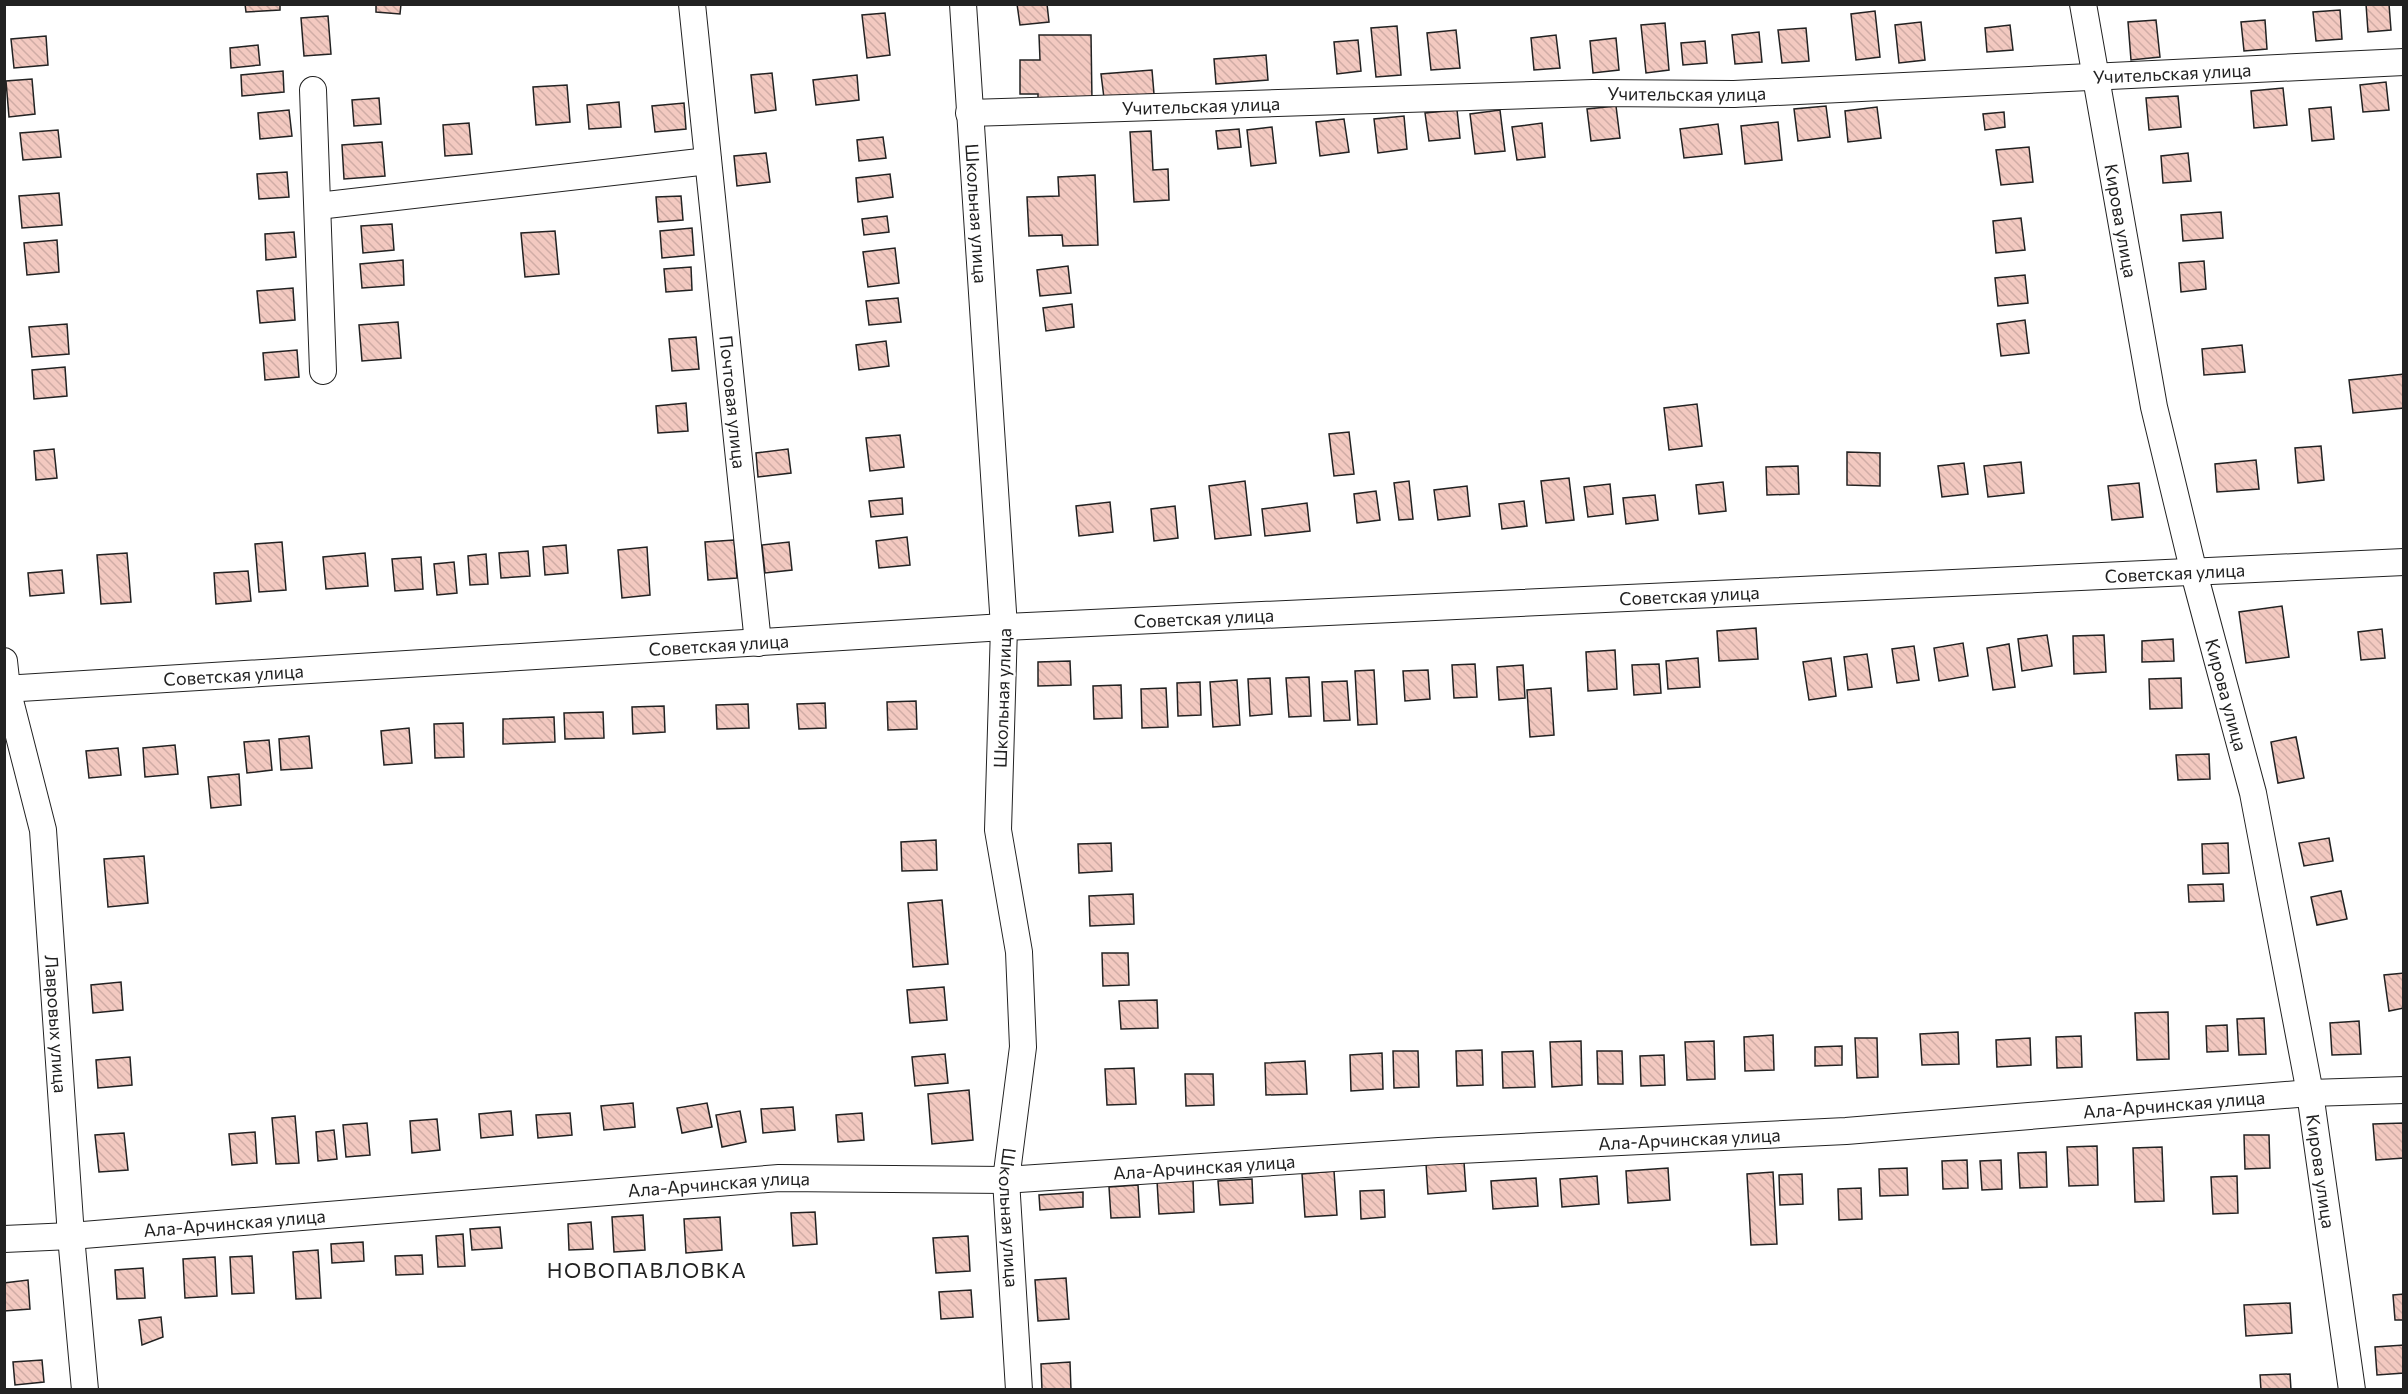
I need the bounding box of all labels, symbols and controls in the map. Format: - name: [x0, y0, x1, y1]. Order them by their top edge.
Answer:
- street label: Учительская улица: [2092, 58, 2252, 88]
- street label: Учительская улица: [1607, 81, 1766, 105]
- street label: Учительская улица: [1121, 92, 1280, 119]
- street label: Школьная улица: [961, 143, 992, 284]
- street label: Кирова улица: [2100, 162, 2142, 279]
- street label: Почтовая улица: [715, 334, 751, 470]
- street label: Советская улица: [2104, 558, 2246, 587]
- street label: Советская улица: [1619, 581, 1760, 609]
- street label: Советская улица: [1133, 603, 1275, 632]
- street label: Школьная улица: [989, 628, 1015, 768]
- street label: Советская улица: [648, 629, 789, 660]
- street label: Кирова улица: [2201, 636, 2252, 753]
- street label: Советская улица: [163, 659, 304, 690]
- street label: Лавровых улица: [41, 954, 72, 1094]
- street label: Ала-Арчинская улица: [2082, 1086, 2266, 1123]
- street label: Кирова улица: [2302, 1112, 2340, 1230]
- street label: Ала-Арчинская улица: [1598, 1123, 1781, 1154]
- street label: Школьная улица: [995, 1146, 1024, 1288]
- street label: Ала-Арчинская улица: [1112, 1150, 1296, 1184]
- street label: Ала-Арчинская улица: [627, 1167, 810, 1201]
- street label: Ала-Арчинская улица: [142, 1204, 326, 1241]
- district label: НОВОПАВЛОВКА: [547, 1257, 747, 1282]

